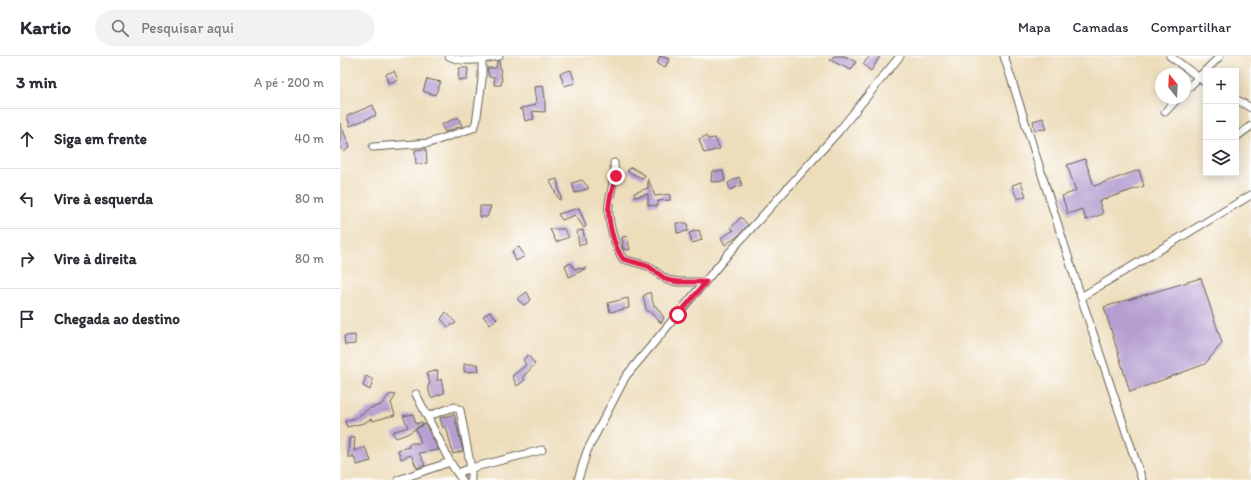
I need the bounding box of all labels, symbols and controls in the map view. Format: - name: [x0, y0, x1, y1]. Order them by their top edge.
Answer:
- search box: [95, 10, 375, 46]
- text: Kartio: [20, 16, 71, 39]
- icon: search: [109, 17, 131, 39]
- text: Pesquisar aqui: [141, 19, 234, 37]
- text: Mapa: [1018, 19, 1051, 36]
- text: Camadas: [1073, 19, 1129, 36]
- text: Compartilhar: [1151, 19, 1231, 36]
- north arrow: [1155, 68, 1191, 104]
- map controls: [1203, 68, 1239, 176]
- button: +: [1203, 68, 1239, 104]
- text: 3 min: [16, 72, 57, 92]
- text: A pé · 200 m: [254, 75, 324, 90]
- button: −: [1203, 104, 1239, 140]
- icon: ahead: [16, 128, 38, 150]
- text: Siga em frente: [54, 130, 147, 148]
- text: 40 m: [294, 131, 324, 146]
- button: layers: [1203, 140, 1239, 176]
- route end: [607, 167, 625, 185]
- icon: left: [16, 188, 38, 210]
- text: Vire à esquerda: [54, 190, 153, 208]
- text: 80 m: [295, 191, 324, 206]
- icon: right: [16, 248, 38, 270]
- text: Vire à direita: [54, 250, 137, 268]
- text: 80 m: [295, 251, 324, 266]
- route start: [669, 306, 687, 324]
- icon: arrive: [16, 308, 38, 330]
- text: Chegada ao destino: [54, 310, 180, 328]

